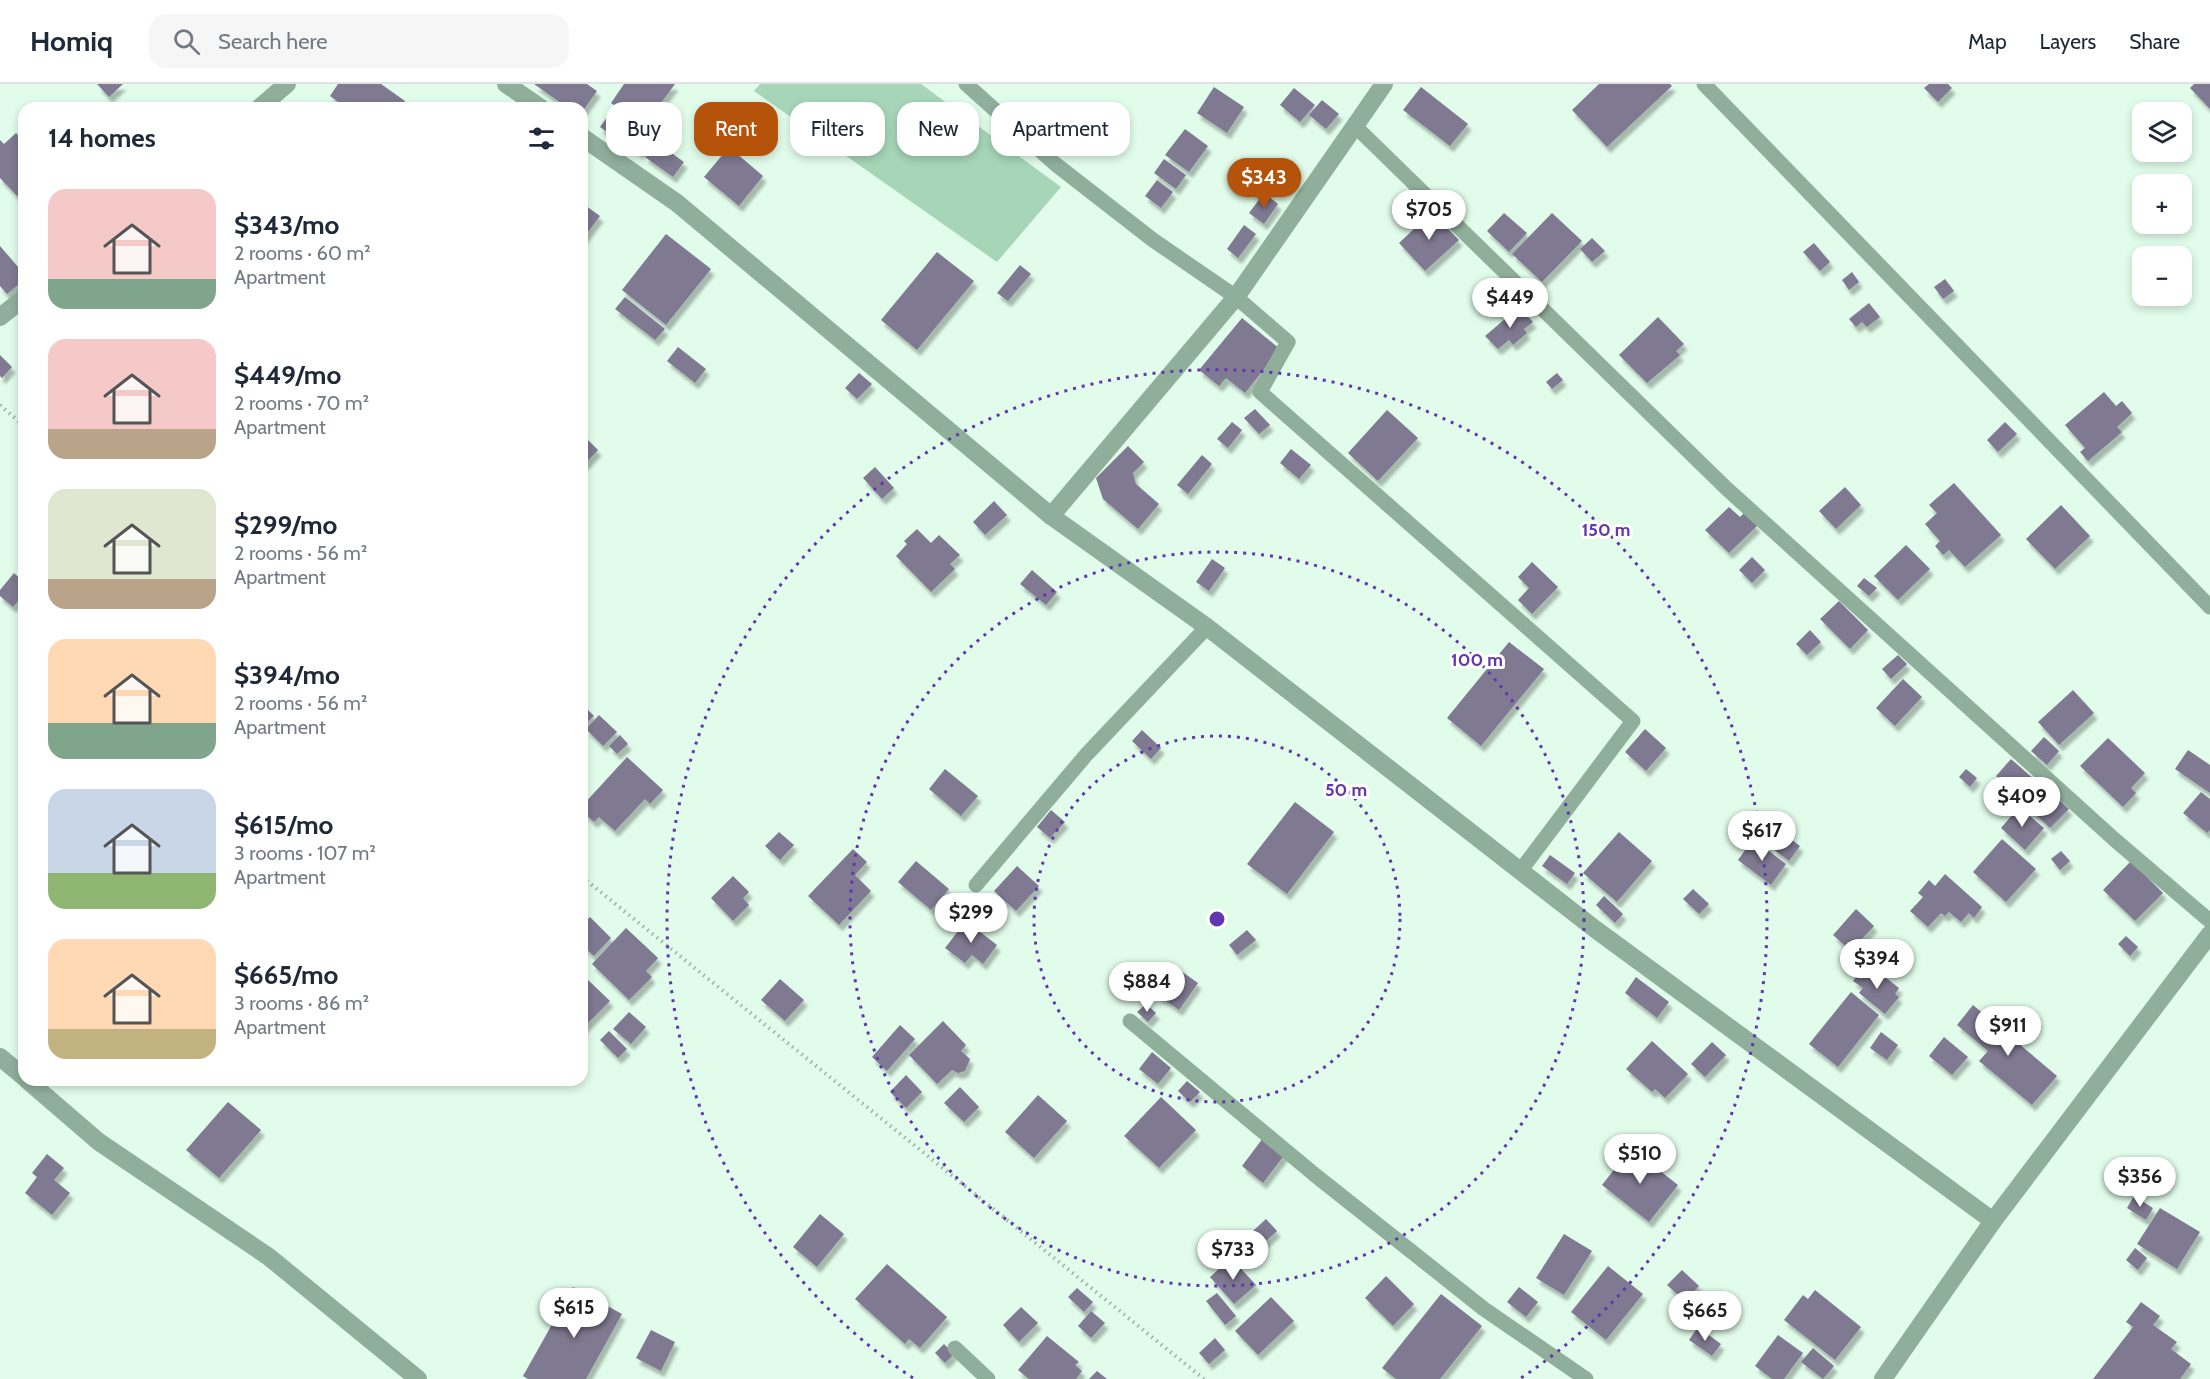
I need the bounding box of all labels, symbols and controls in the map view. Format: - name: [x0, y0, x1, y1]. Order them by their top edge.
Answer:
- search box: [149, 14, 569, 68]
- text: Homiq: [30, 24, 113, 58]
- icon: search: [170, 25, 203, 58]
- text: Search here: [218, 28, 327, 55]
- text: Map: [1968, 29, 2007, 54]
- text: Layers: [2040, 29, 2096, 54]
- text: Share: [2129, 29, 2180, 54]
- chip: Buy: [606, 102, 682, 156]
- chip: Rent: [694, 102, 778, 156]
- chip: Filters: [790, 102, 885, 156]
- chip: New: [897, 102, 979, 156]
- chip: Apartment: [991, 102, 1130, 156]
- map controls: [2132, 102, 2192, 306]
- button: layers: [2132, 102, 2192, 162]
- text: 14 homes: [48, 122, 156, 154]
- icon: filters: [525, 122, 558, 155]
- pin: $343: [1228, 158, 1300, 209]
- text: $343: [1241, 165, 1287, 189]
- button: +: [2132, 174, 2192, 234]
- pin: $705: [1393, 190, 1465, 241]
- text: $705: [1406, 197, 1452, 221]
- text: $343/mo: [234, 209, 339, 241]
- icon: home: [96, 213, 168, 285]
- text: 2 rooms · 60 m²: [234, 241, 371, 265]
- button: −: [2132, 246, 2192, 306]
- text: Apartment: [234, 265, 326, 289]
- pin: $449: [1474, 278, 1546, 329]
- text: $449: [1486, 285, 1534, 309]
- text: $449/mo: [234, 359, 341, 391]
- icon: home: [96, 363, 168, 435]
- text: 2 rooms · 70 m²: [234, 391, 369, 415]
- text: Apartment: [234, 415, 326, 439]
- text: $299/mo: [234, 509, 337, 541]
- icon: home: [96, 513, 168, 585]
- text: 150 m: [1582, 519, 1630, 541]
- text: 2 rooms · 56 m²: [234, 541, 367, 565]
- text: Apartment: [234, 565, 326, 589]
- text: 100 m: [1451, 649, 1503, 671]
- text: $394/mo: [234, 659, 340, 691]
- icon: home: [96, 663, 168, 735]
- text: 2 rooms · 56 m²: [234, 691, 367, 715]
- text: Apartment: [234, 715, 326, 739]
- pin: $409: [1986, 777, 2058, 828]
- text: 50 m: [1325, 779, 1367, 801]
- text: $409: [1997, 784, 2047, 808]
- text: $615/mo: [234, 809, 333, 841]
- pin: $617: [1726, 811, 1798, 862]
- icon: home: [96, 813, 168, 885]
- text: $617: [1742, 818, 1782, 842]
- text: 3 rooms · 107 m²: [234, 841, 376, 865]
- text: Apartment: [234, 865, 326, 889]
- pin: $299: [935, 893, 1007, 944]
- text: $299: [949, 900, 993, 924]
- centre of rings: [1207, 909, 1227, 929]
- pin: $394: [1841, 939, 1913, 990]
- text: $394: [1854, 946, 1900, 970]
- text: $665/mo: [234, 959, 338, 991]
- pin: $884: [1111, 962, 1183, 1013]
- icon: home: [96, 963, 168, 1035]
- text: $884: [1123, 969, 1171, 993]
- text: 3 rooms · 86 m²: [234, 991, 369, 1015]
- pin: $911: [1972, 1006, 2044, 1057]
- text: $911: [1989, 1013, 2027, 1037]
- text: Apartment: [234, 1015, 326, 1039]
- pin: $510: [1604, 1134, 1676, 1185]
- text: $510: [1618, 1141, 1662, 1165]
- pin: $356: [2104, 1157, 2176, 1208]
- text: $356: [2118, 1164, 2162, 1188]
- pin: $733: [1197, 1230, 1269, 1281]
- text: $733: [1211, 1237, 1255, 1261]
- pin: $615: [538, 1288, 610, 1339]
- pin: $665: [1669, 1291, 1741, 1342]
- text: $615: [554, 1295, 594, 1319]
- text: $665: [1683, 1298, 1727, 1322]

